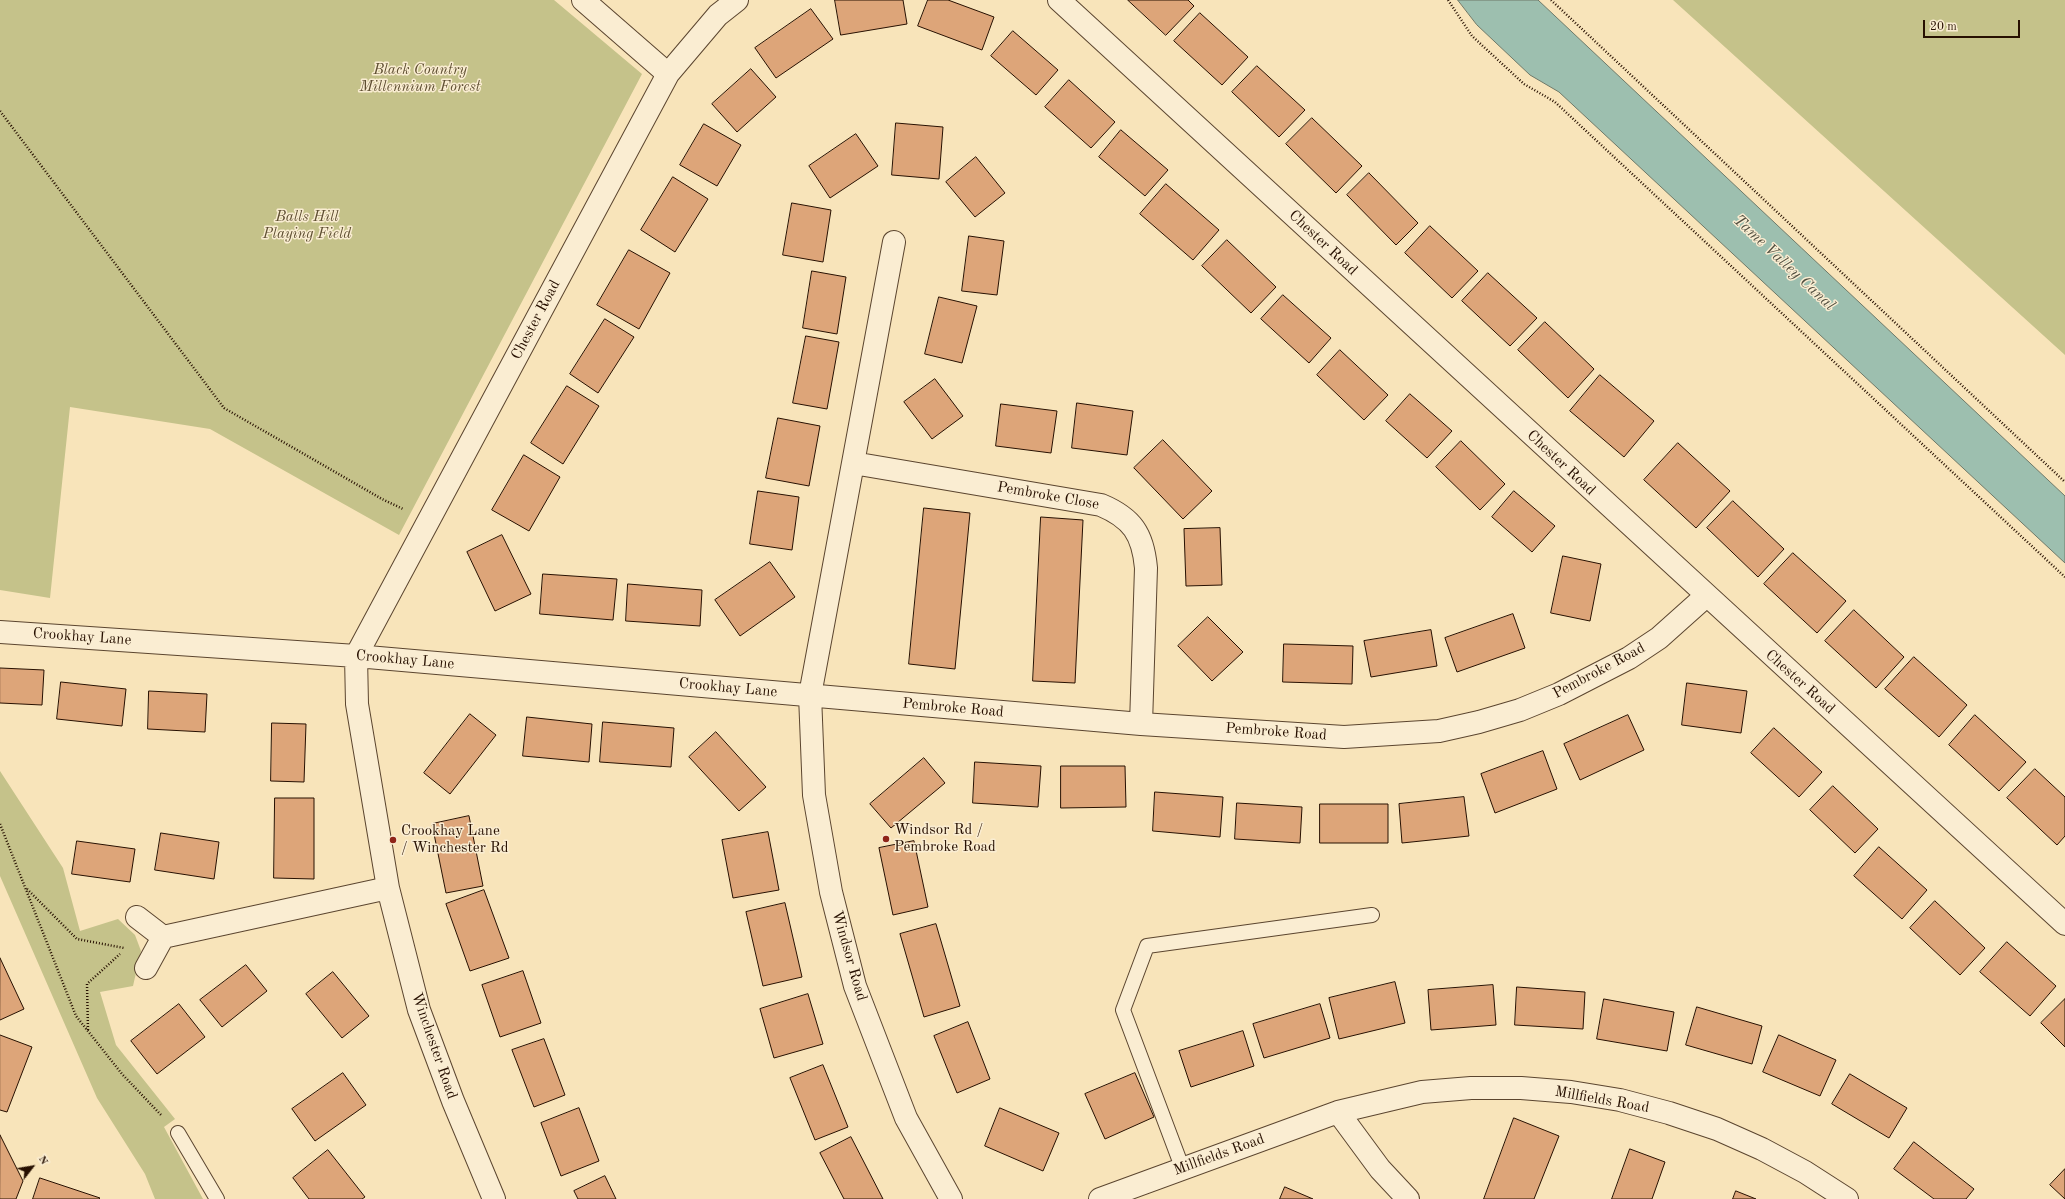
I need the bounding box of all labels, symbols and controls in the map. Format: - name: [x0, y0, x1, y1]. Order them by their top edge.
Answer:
- scale bar: [1925, 12, 2022, 38]
- text: 20 m: [1930, 21, 1957, 33]
- park label: Black Country Millennium Forest: [359, 61, 481, 96]
- street label: Chester Road: [1285, 207, 1361, 279]
- park label: Balls Hill Playing Field: [263, 208, 351, 243]
- water label: Tame Valley Canal: [1729, 211, 1839, 315]
- street label: Chester Road: [508, 277, 564, 363]
- street label: Chester Road: [1523, 427, 1599, 499]
- street label: Pembroke Close: [996, 478, 1100, 514]
- street label: Crookhay Lane: [32, 625, 132, 649]
- street label: Pembroke Road: [1550, 639, 1648, 703]
- street label: Chester Road: [1761, 646, 1839, 718]
- street label: Crookhay Lane: [355, 647, 455, 673]
- street label: Crookhay Lane: [678, 675, 778, 701]
- street label: Pembroke Road: [901, 695, 1005, 721]
- street label: Pembroke Road: [1225, 719, 1327, 745]
- place label: Windsor Rd / Pembroke Road: [894, 821, 996, 856]
- place label: Crookhay Lane / Winchester Rd: [401, 822, 509, 857]
- marker: Windsor Rd / Pembroke Road: [881, 834, 891, 844]
- marker: Crookhay Lane / Winchester Rd: [388, 835, 398, 845]
- street label: Windsor Road: [828, 909, 870, 1003]
- street label: Winchester Road: [407, 990, 461, 1102]
- street label: Millfields Road: [1553, 1083, 1651, 1117]
- street label: Millfields Road: [1171, 1130, 1267, 1180]
- north arrow: [12, 1147, 52, 1187]
- text: N: [36, 1154, 50, 1167]

